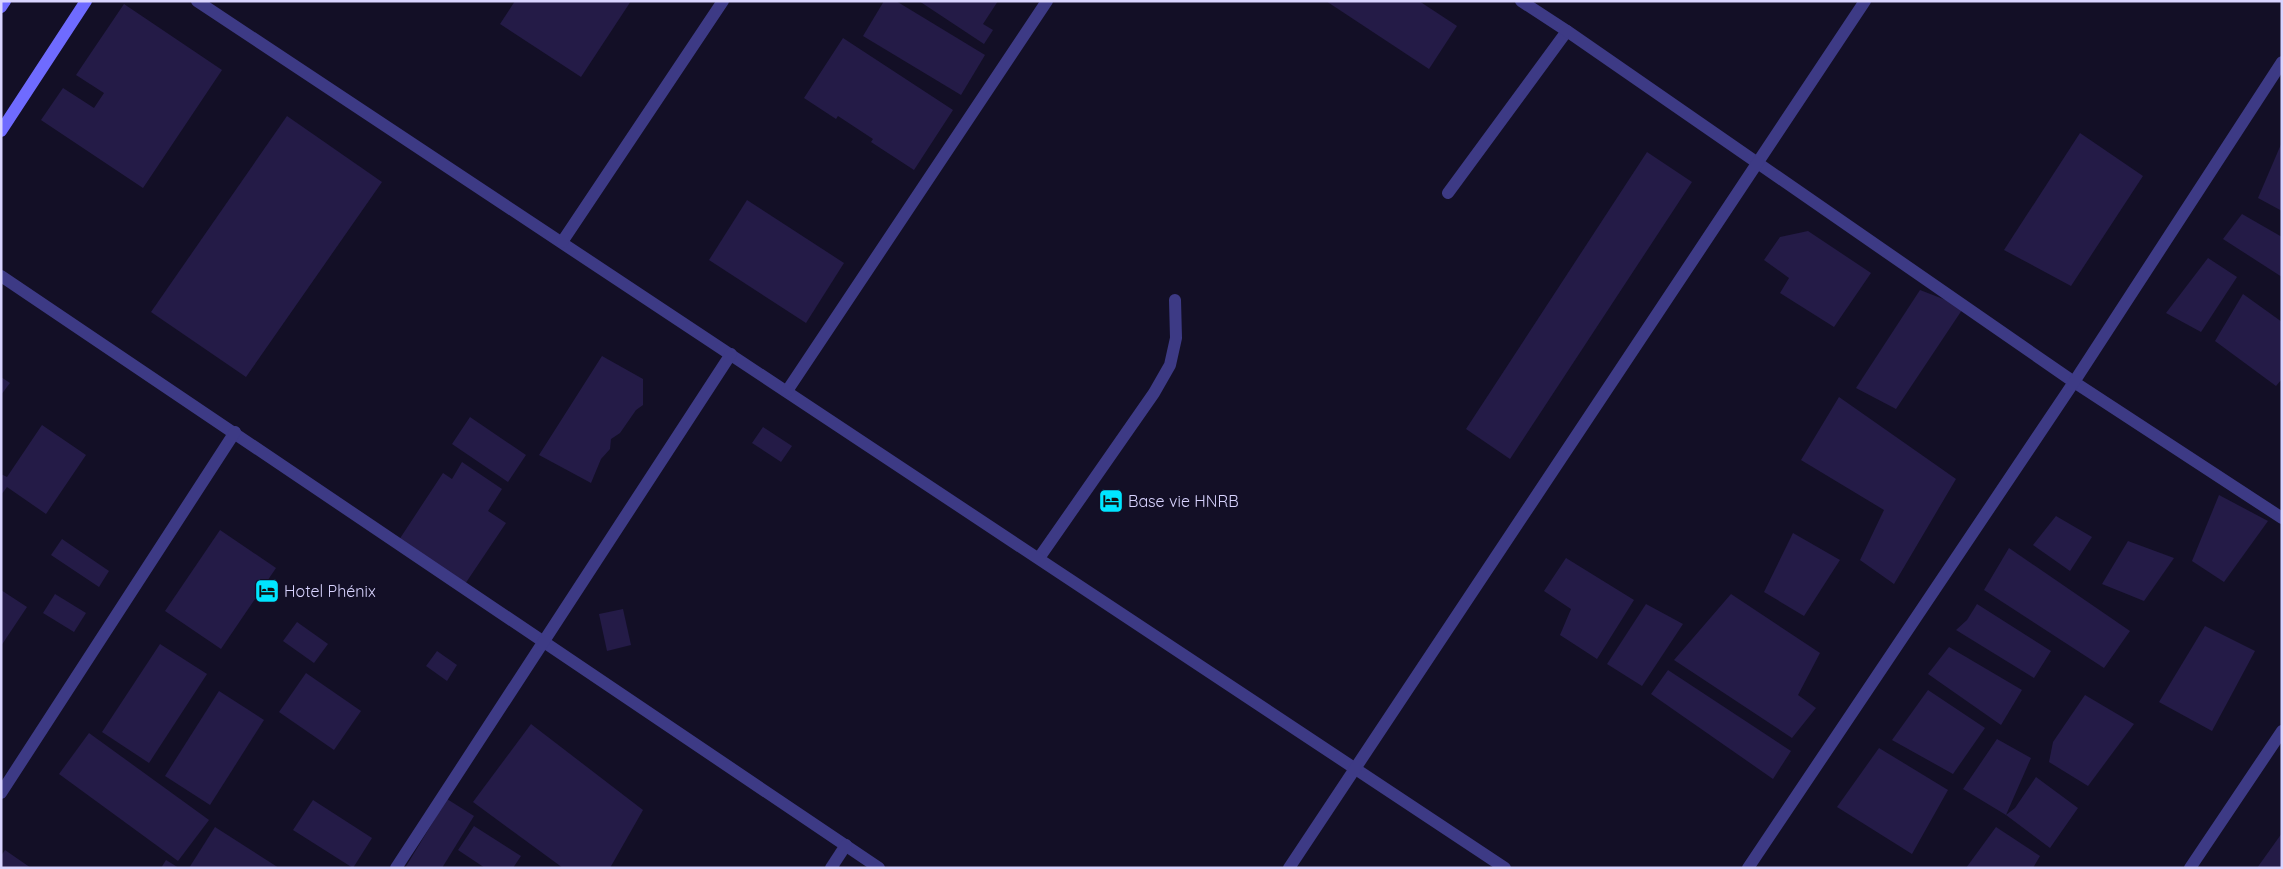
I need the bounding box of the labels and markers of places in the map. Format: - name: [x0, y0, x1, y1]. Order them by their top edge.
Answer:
- hotel icon: Base vie HNRB: [1098, 488, 1124, 514]
- place label: Base vie HNRB: [1128, 491, 1239, 511]
- hotel icon: Hotel Phénix: [254, 578, 280, 604]
- place label: Hotel Phénix: [284, 581, 376, 601]

